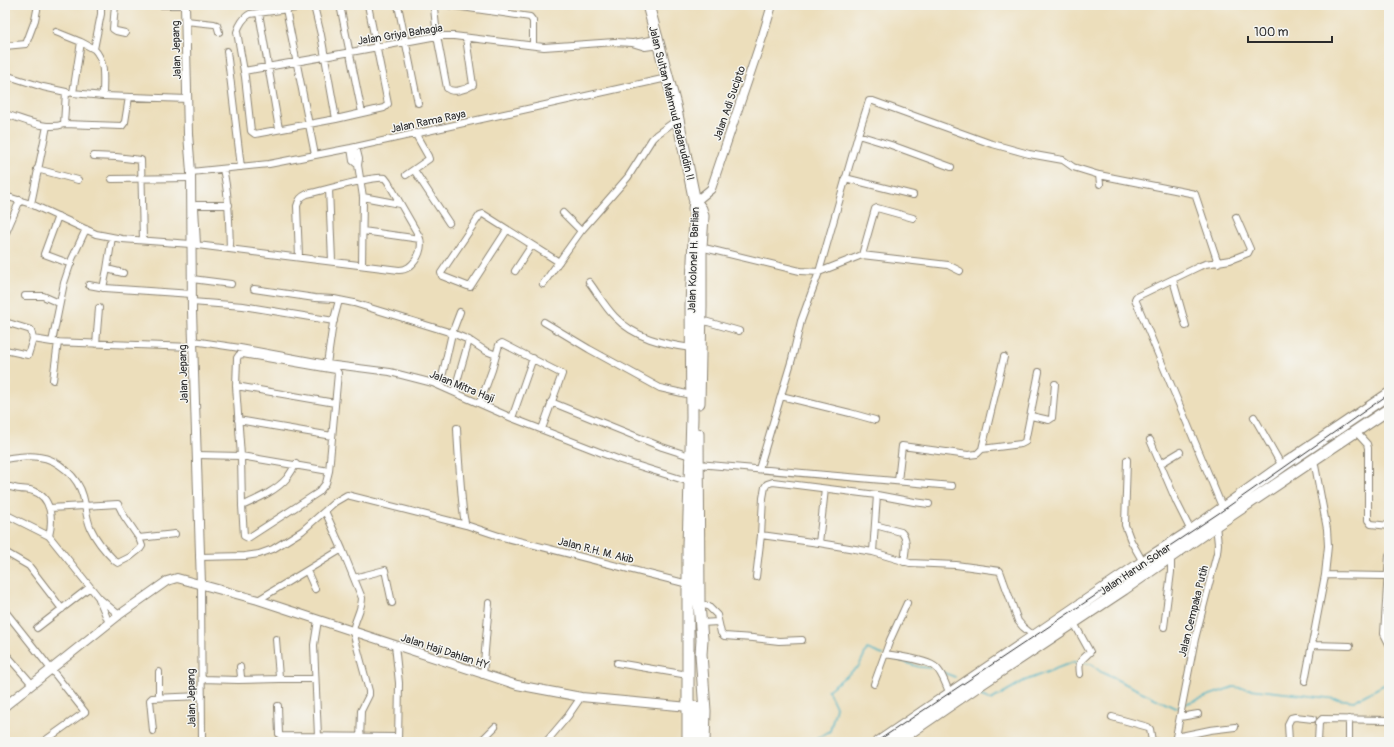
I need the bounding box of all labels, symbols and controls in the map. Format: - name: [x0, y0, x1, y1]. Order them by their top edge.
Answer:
- scale bar: [1248, 18, 1332, 44]
- street label: Jalan Jepang: [169, 20, 184, 80]
- street label: Jalan Griya Bahagia: [357, 21, 444, 48]
- street label: Jalan Sultan Mahmud Badaruddin II: [646, 24, 697, 182]
- text: 100 m: [1254, 25, 1289, 40]
- street label: Jalan Adi Sucipto: [711, 64, 748, 142]
- street label: Jalan Rama Raya: [389, 107, 467, 136]
- street label: Jalan Kolonel H. Barlian: [685, 207, 702, 313]
- street label: Jalan Jepang: [176, 344, 191, 404]
- street label: Jalan Mitra Haji: [428, 368, 496, 405]
- street label: Jalan R.H. M. Akib: [557, 535, 635, 566]
- street label: Jalan Harun Sohar: [1097, 541, 1173, 598]
- street label: Jalan Cempaka Putih: [1176, 564, 1211, 658]
- street label: Jalan Haji Dahlan HY: [399, 631, 491, 672]
- street label: Jalan Jepang: [184, 668, 199, 728]

